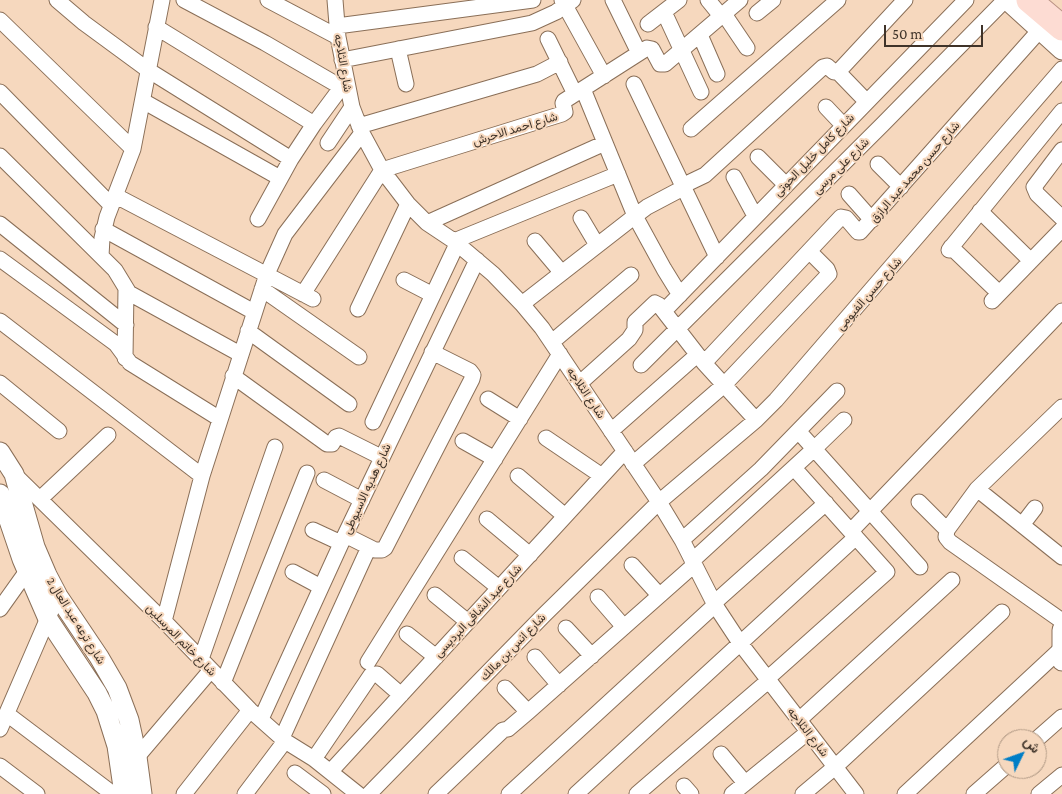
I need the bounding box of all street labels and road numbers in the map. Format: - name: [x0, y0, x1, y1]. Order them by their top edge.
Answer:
- street label: شارع الثلاجه: [331, 33, 355, 93]
- street label: شارع احمد الاحرش: [471, 109, 559, 149]
- street label: شارع كامل خليل الحوتى: [771, 111, 857, 199]
- street label: شارع حسن محمد عبد الرازق: [867, 118, 963, 226]
- street label: شارع على مرسى: [810, 135, 872, 197]
- street label: شارع حسن الفيومى: [833, 254, 905, 334]
- street label: شارع الثلاجه: [564, 365, 608, 421]
- street label: شارع هديه الاسيوطى: [340, 441, 394, 537]
- street label: شارع عبد الشافى البرديسى: [431, 561, 525, 661]
- street label: شارع ترعه عبد العال 2: [44, 575, 108, 667]
- street label: شارع خاتم المرسلين: [143, 601, 219, 679]
- street label: شارع انس بن مالك: [477, 610, 549, 684]
- street label: شارع الثلاجه: [784, 704, 832, 760]

